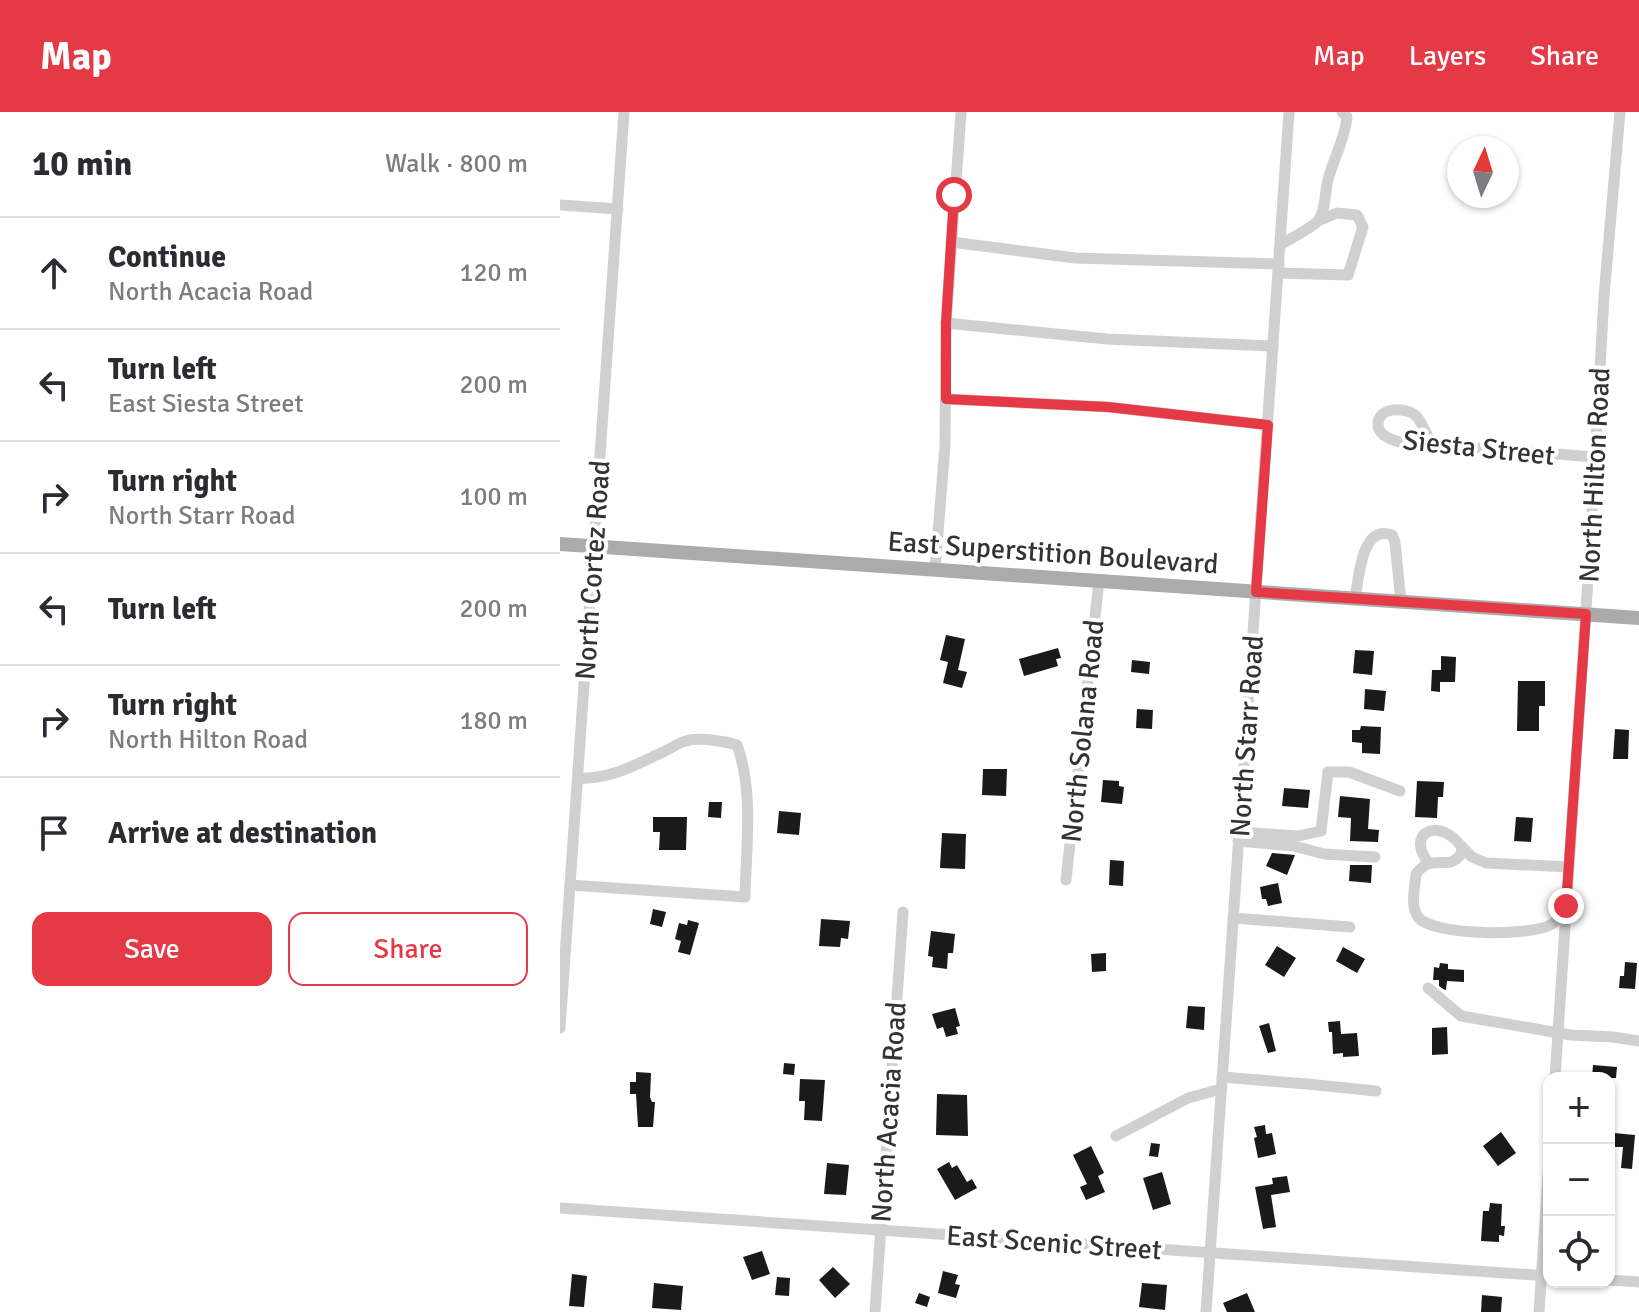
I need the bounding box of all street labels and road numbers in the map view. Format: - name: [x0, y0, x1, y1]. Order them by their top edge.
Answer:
- street label: North Hilton Road: [1572, 367, 1618, 583]
- street label: Siesta Street: [1401, 423, 1557, 473]
- street label: North Cortez Road: [568, 459, 618, 681]
- street label: East Superstition Boulevard: [886, 524, 1220, 582]
- street label: North Solana Road: [1054, 618, 1112, 844]
- street label: North Starr Road: [1223, 634, 1271, 838]
- street label: North Acacia Road: [864, 1001, 914, 1224]
- street label: East Scenic Street: [945, 1219, 1163, 1267]

